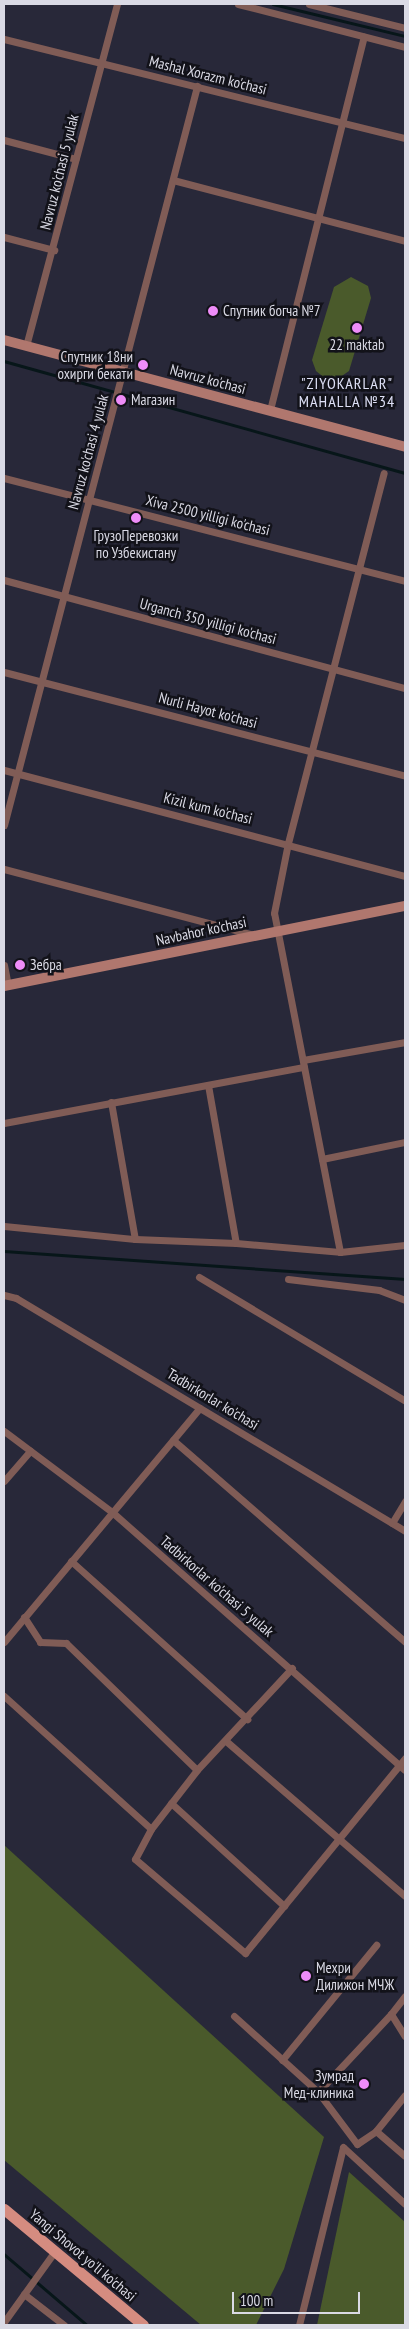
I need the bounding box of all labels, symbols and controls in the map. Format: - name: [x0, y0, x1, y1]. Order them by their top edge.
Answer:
- street label: Mashal Xorazm ko'chasi: [147, 52, 269, 98]
- street label: Navruz ko'chasi 5 yulak: [36, 112, 82, 232]
- place label: Спутник богча №7: [223, 302, 321, 320]
- marker: Спутник богча №7: [207, 305, 219, 317]
- marker: 22 maktab: [351, 322, 363, 334]
- place label: 22 maktab: [330, 336, 384, 354]
- place label: Спутник 18ни охирги бекати: [57, 347, 133, 382]
- marker: Спутник 18ни охирги бекати: [137, 359, 149, 371]
- street label: Navruz ko'chasi: [168, 360, 248, 398]
- district label: "ZIYOKARLAR" MAHALLA №34: [297, 373, 397, 411]
- place label: Магазин: [131, 391, 175, 409]
- street label: Navruz ko'chasi 4 yulak: [64, 392, 112, 512]
- marker: Магазин: [115, 394, 127, 406]
- street label: Xiva 2500 yilligi ko'chasi: [144, 491, 272, 539]
- marker: ГрузоПеревозки по Узбекистану: [130, 512, 142, 524]
- place label: ГрузоПеревозки по Узбекистану: [94, 526, 178, 561]
- street label: Urganch 350 yilligi ko'chasi: [138, 594, 278, 648]
- street label: Nurli Hayot ko'chasi: [157, 688, 259, 732]
- street label: Kizil kum ko'chasi: [162, 788, 254, 828]
- street label: Navbahor ko'chasi: [154, 913, 248, 949]
- place label: Зебра: [30, 956, 62, 974]
- marker: Зебра: [14, 959, 26, 971]
- street label: Tadbirkorlar ko'chasi: [164, 1364, 262, 1434]
- street label: Tadbirkorlar ko'chasi 5 yulak: [157, 1532, 277, 1640]
- place label: Мехри Дилижон МЧЖ: [316, 1958, 394, 1993]
- marker: Мехри Дилижон МЧЖ: [300, 1970, 312, 1982]
- place label: Зумрад Мед-клиника: [284, 2066, 354, 2101]
- marker: Зумрад Мед-клиника: [358, 2078, 370, 2090]
- street label: Yangi Shovot yo'li ko'chasi: [26, 2205, 140, 2305]
- scale bar: [234, 2282, 362, 2314]
- text: 100 m: [240, 2291, 273, 2310]

